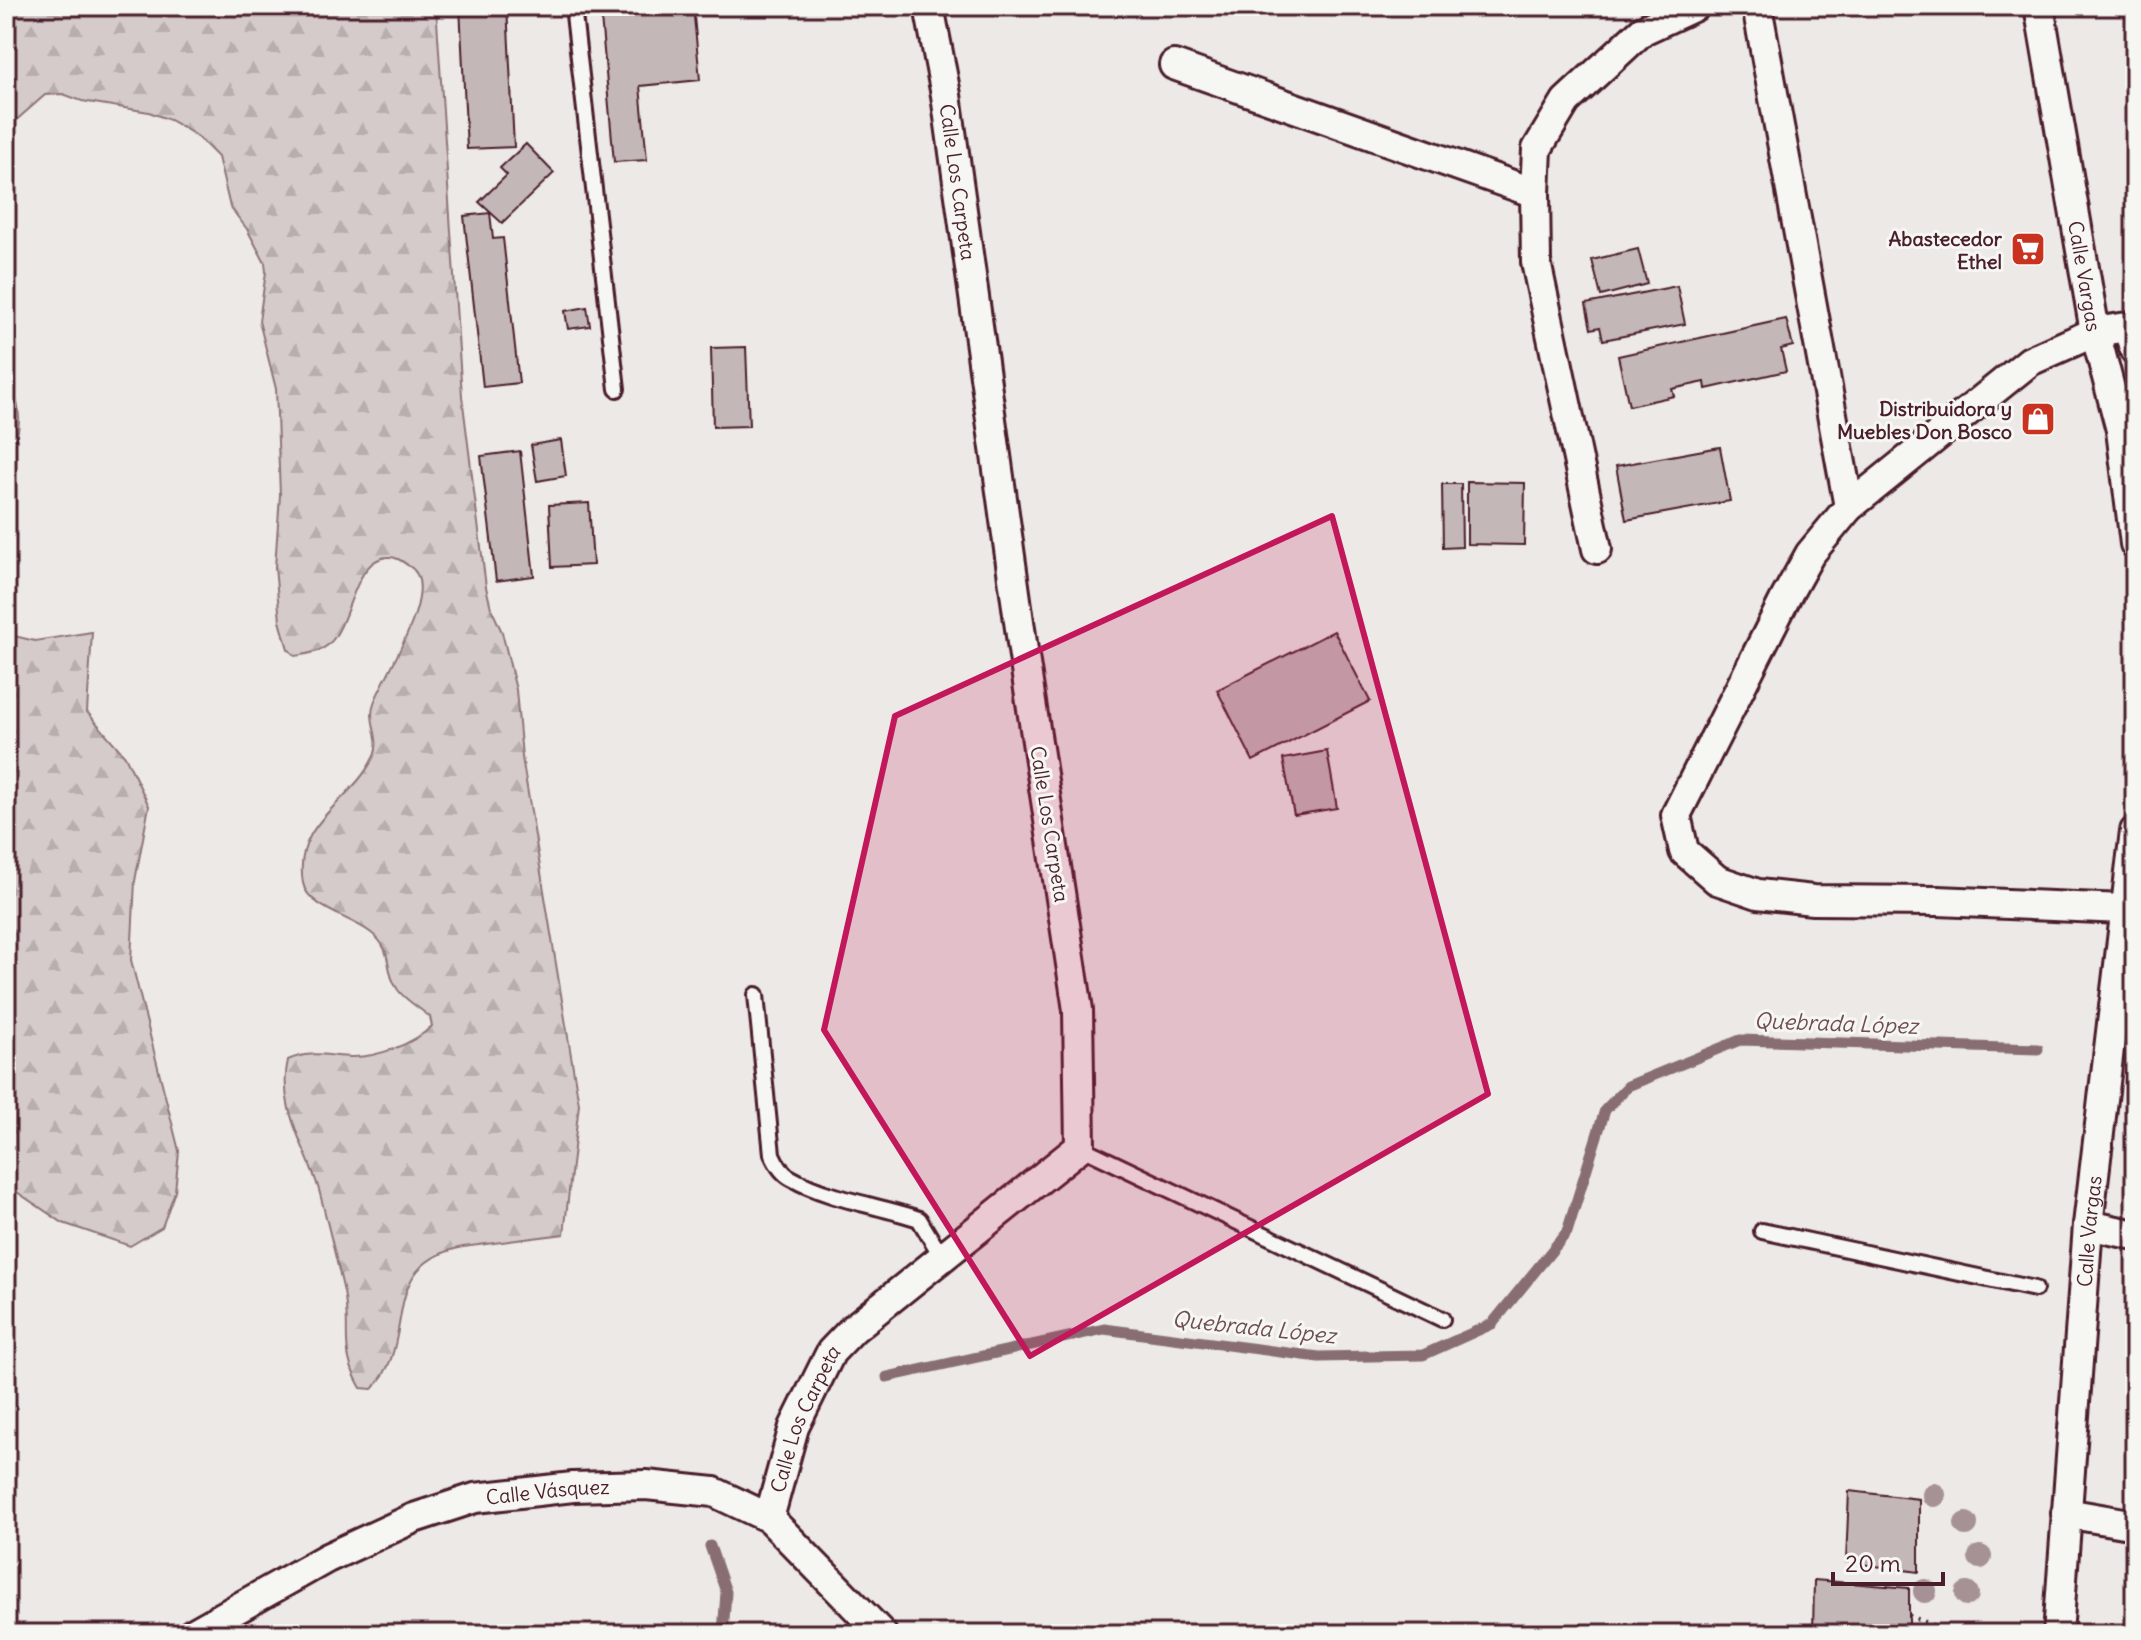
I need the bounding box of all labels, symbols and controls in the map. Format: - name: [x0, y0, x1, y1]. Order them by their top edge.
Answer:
- street label: Calle Los Carpeta: [935, 102, 981, 262]
- street label: Calle Vargas: [2064, 219, 2107, 333]
- place label: Abastecedor Ethel: [1889, 226, 2003, 274]
- supermarket icon: Abastecedor Ethel: [2009, 230, 2047, 268]
- place label: Distribuidora y Muebles Don Bosco: [1837, 396, 2012, 444]
- shop icon: Distribuidora y Muebles Don Bosco: [2019, 400, 2057, 438]
- street label: Calle Los Carpeta: [1025, 744, 1075, 904]
- water label: Quebrada López: [1753, 1006, 1921, 1040]
- street label: Calle Vargas: [2071, 1174, 2106, 1288]
- water label: Quebrada López: [1171, 1304, 1340, 1350]
- street label: Calle Los Carpeta: [764, 1338, 845, 1495]
- street label: Calle Vásquez: [485, 1474, 610, 1509]
- scale bar: [1833, 1536, 1943, 1586]
- text: 20 m: [1845, 1548, 1901, 1578]

